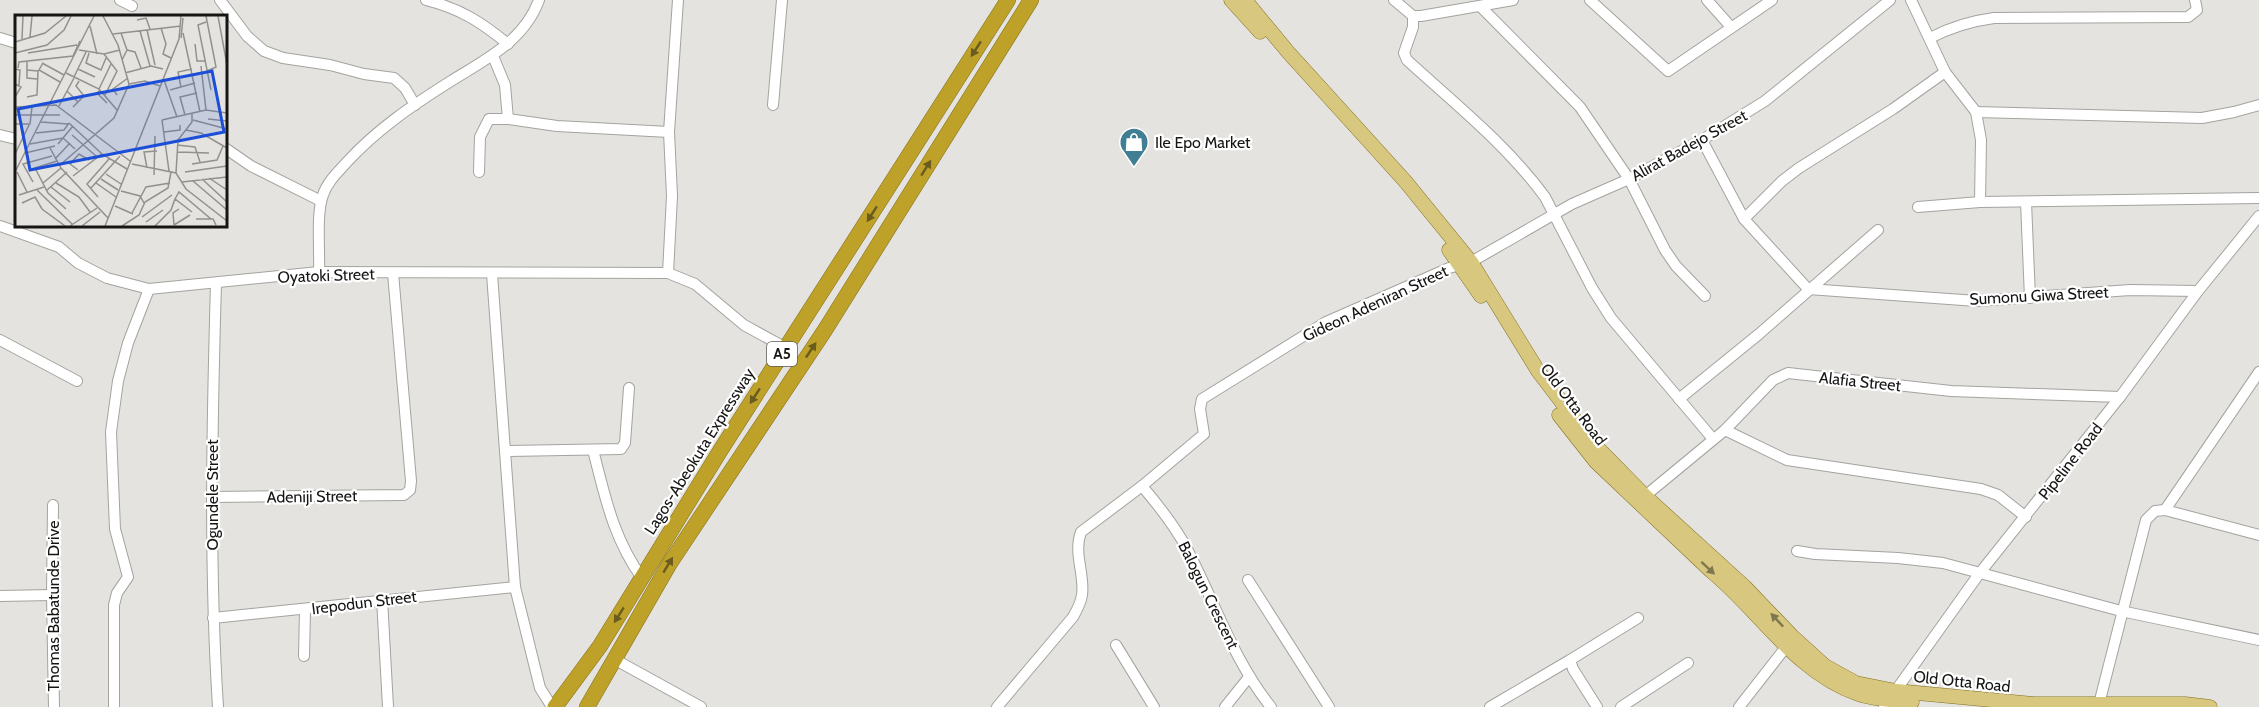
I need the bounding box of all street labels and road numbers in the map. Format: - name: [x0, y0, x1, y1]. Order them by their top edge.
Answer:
- street label: Alirat Badejo Street: [1628, 105, 1751, 185]
- street label: Gideon Adeniran Street: [1300, 261, 1451, 345]
- street label: Oyatoki Street: [277, 264, 376, 287]
- street label: Sumonu Giwa Street: [1969, 282, 2110, 309]
- road number: A5: [767, 342, 797, 366]
- street label: Old Otta Road: [1537, 360, 1611, 449]
- street label: Lagos-Abeokuta Expressway: [640, 365, 758, 538]
- street label: Alafia Street: [1818, 368, 1902, 395]
- street label: Pipeline Road: [2035, 419, 2106, 503]
- street label: Ogundele Street: [203, 439, 222, 551]
- street label: Adeniji Street: [267, 486, 358, 507]
- street label: Thomas Babatunde Drive: [44, 521, 63, 691]
- street label: Balogun Crescent: [1174, 538, 1243, 653]
- street label: Irepodun Street: [310, 587, 418, 618]
- street label: Old Otta Road: [1912, 667, 2011, 696]

